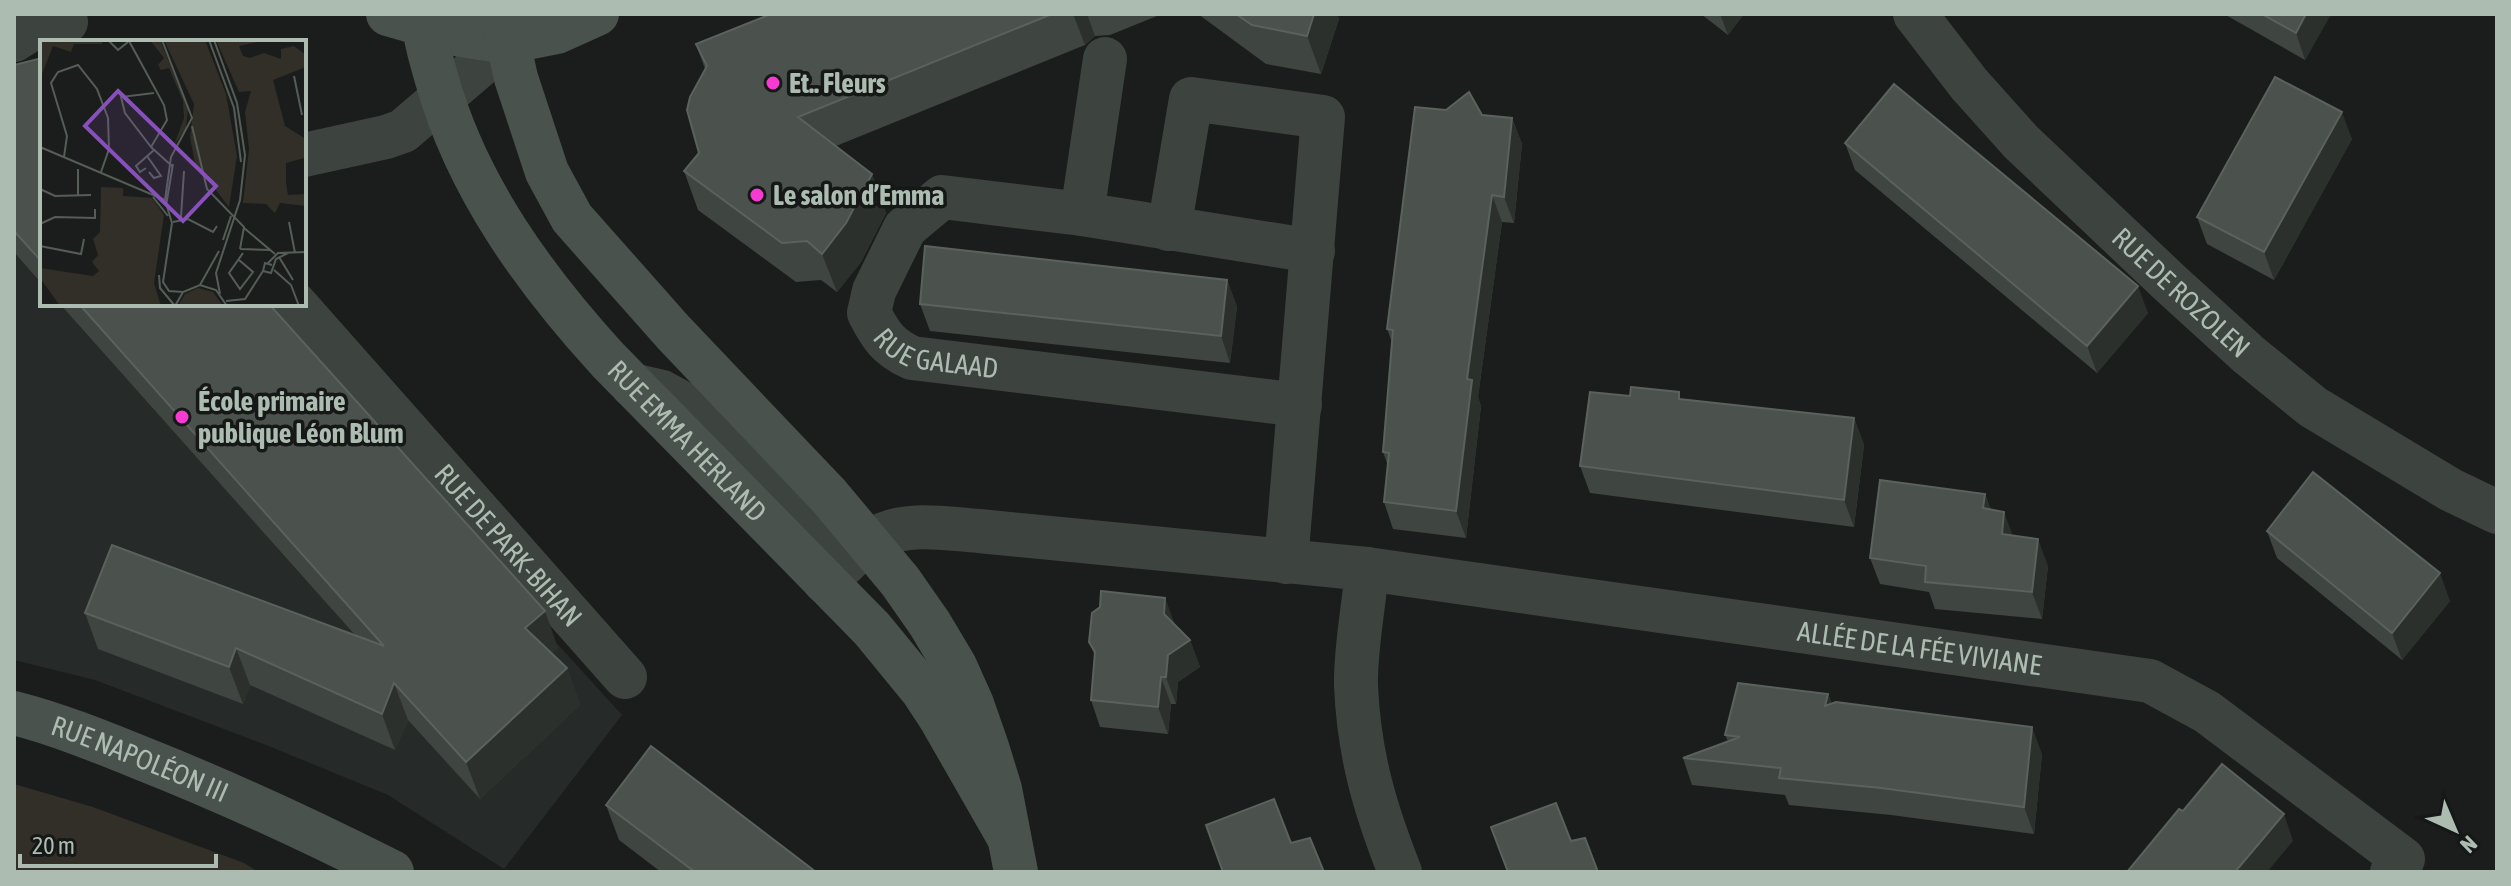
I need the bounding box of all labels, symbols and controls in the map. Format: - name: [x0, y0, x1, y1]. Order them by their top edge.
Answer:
- inset map: [40, 40, 306, 306]
- place label: Et.. Fleurs: [789, 67, 886, 99]
- marker: Et.. Fleurs: [764, 74, 782, 92]
- place label: Le salon d’Emma: [773, 179, 944, 211]
- marker: Le salon d’Emma: [748, 186, 766, 204]
- street label: RUE DE ROZOLEN: [2106, 221, 2256, 364]
- street label: RUE GALAAD: [867, 322, 1000, 384]
- street label: RUE EMMA HERLAND: [602, 354, 773, 528]
- place label: École primaire publique Léon Blum: [198, 385, 404, 449]
- marker: École primaire publique Léon Blum: [173, 408, 191, 426]
- street label: RUE DE PARK-BIHAN: [428, 457, 589, 633]
- street label: ALLÉE DE LA FÉE VIVIANE: [1795, 615, 2043, 681]
- street label: RUE NAPOLÉON III: [47, 709, 233, 808]
- north arrow: [2415, 790, 2495, 870]
- scale bar: [20, 818, 216, 868]
- text: N: [2455, 831, 2483, 858]
- text: 20 m: [32, 832, 75, 859]

